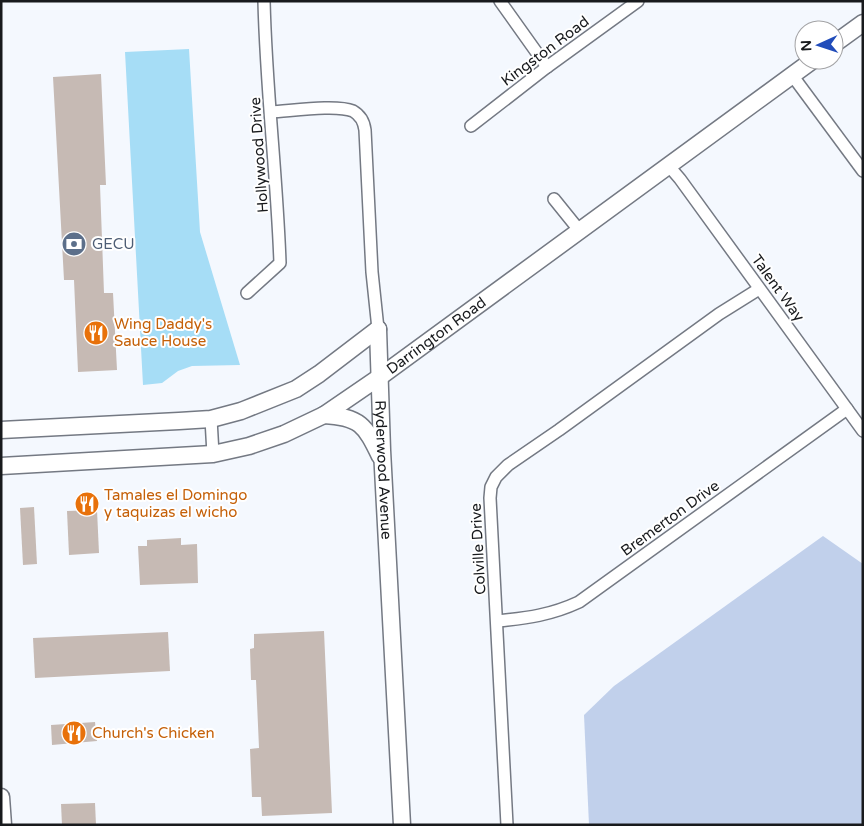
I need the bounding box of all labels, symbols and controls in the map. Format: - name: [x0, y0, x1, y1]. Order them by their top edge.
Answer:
- street label: Kingston Road: [498, 12, 592, 90]
- north arrow: [794, 20, 844, 70]
- text: N: [798, 40, 815, 52]
- street label: Hollywood Drive: [246, 96, 272, 214]
- bank icon: GECU: [61, 231, 87, 257]
- place label: GECU: [92, 235, 135, 253]
- street label: Talent Way: [748, 251, 808, 325]
- street label: Darrington Road: [383, 293, 490, 378]
- place label: Wing Daddy's Sauce House: [114, 315, 212, 350]
- restaurant icon: Wing Daddy's Sauce House: [83, 320, 109, 346]
- street label: Ryderwood Avenue: [371, 400, 396, 540]
- street label: Bremerton Drive: [617, 476, 723, 560]
- place label: Tamales el Domingo y taquizas el wicho: [104, 486, 247, 521]
- restaurant icon: Tamales el Domingo y taquizas el wicho: [74, 491, 100, 517]
- street label: Colville Drive: [467, 503, 489, 595]
- restaurant icon: Church's Chicken: [61, 720, 87, 746]
- place label: Church's Chicken: [92, 724, 215, 742]

